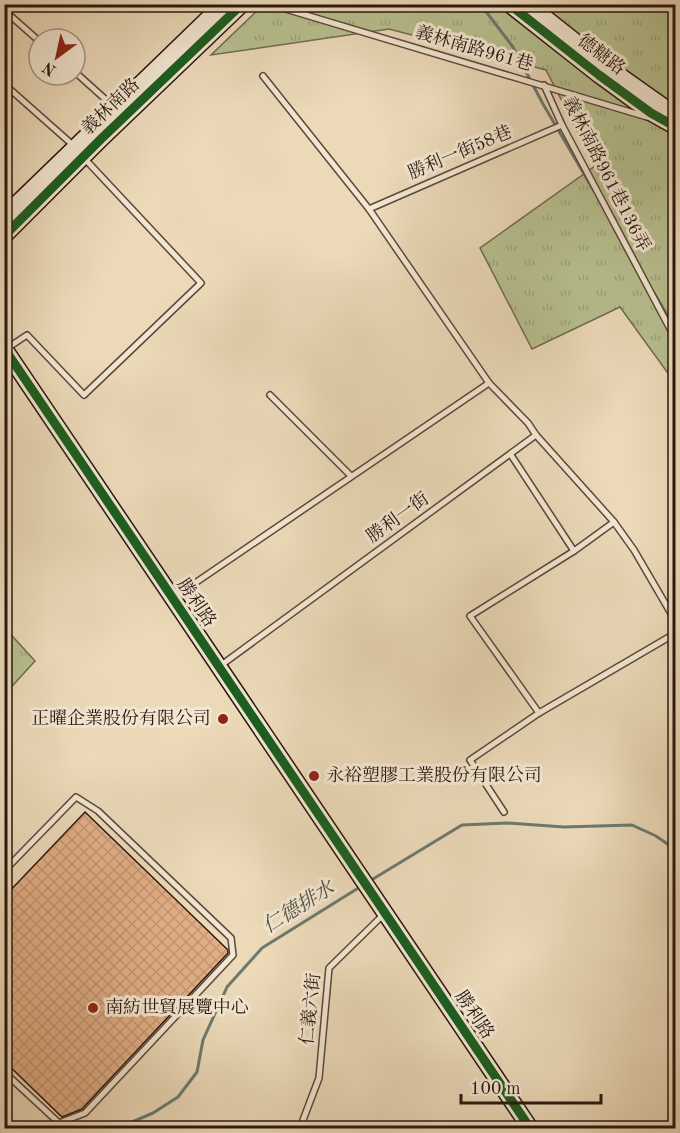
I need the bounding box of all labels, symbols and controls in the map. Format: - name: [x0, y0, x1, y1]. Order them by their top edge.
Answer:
- street label: 義林南路961巷: [413, 22, 535, 74]
- north arrow: [27, 27, 87, 87]
- street label: 德糖路: [574, 30, 629, 78]
- text: N: [40, 57, 59, 78]
- street label: 義林南路: [77, 74, 143, 138]
- street label: 義林南路961巷136弄: [559, 93, 655, 254]
- street label: 勝利一街58巷: [405, 121, 515, 183]
- street label: 勝利一街: [362, 488, 432, 546]
- street label: 勝利路: [173, 574, 220, 630]
- place label: 正曜企業股份有限公司: [31, 708, 211, 728]
- marker: 正曜企業股份有限公司: [216, 712, 230, 726]
- place label: 永裕塑膠工業股份有限公司: [326, 765, 542, 785]
- marker: 永裕塑膠工業股份有限公司: [307, 769, 321, 783]
- water label: 仁德排水: [259, 876, 340, 938]
- street label: 仁義六街: [296, 972, 324, 1046]
- street label: 勝利路: [451, 986, 498, 1042]
- place label: 南紡世貿展覽中心: [105, 997, 249, 1017]
- marker: 南紡世貿展覽中心: [86, 1001, 100, 1015]
- scale bar: [461, 1067, 600, 1105]
- text: 100 m: [470, 1080, 521, 1098]

